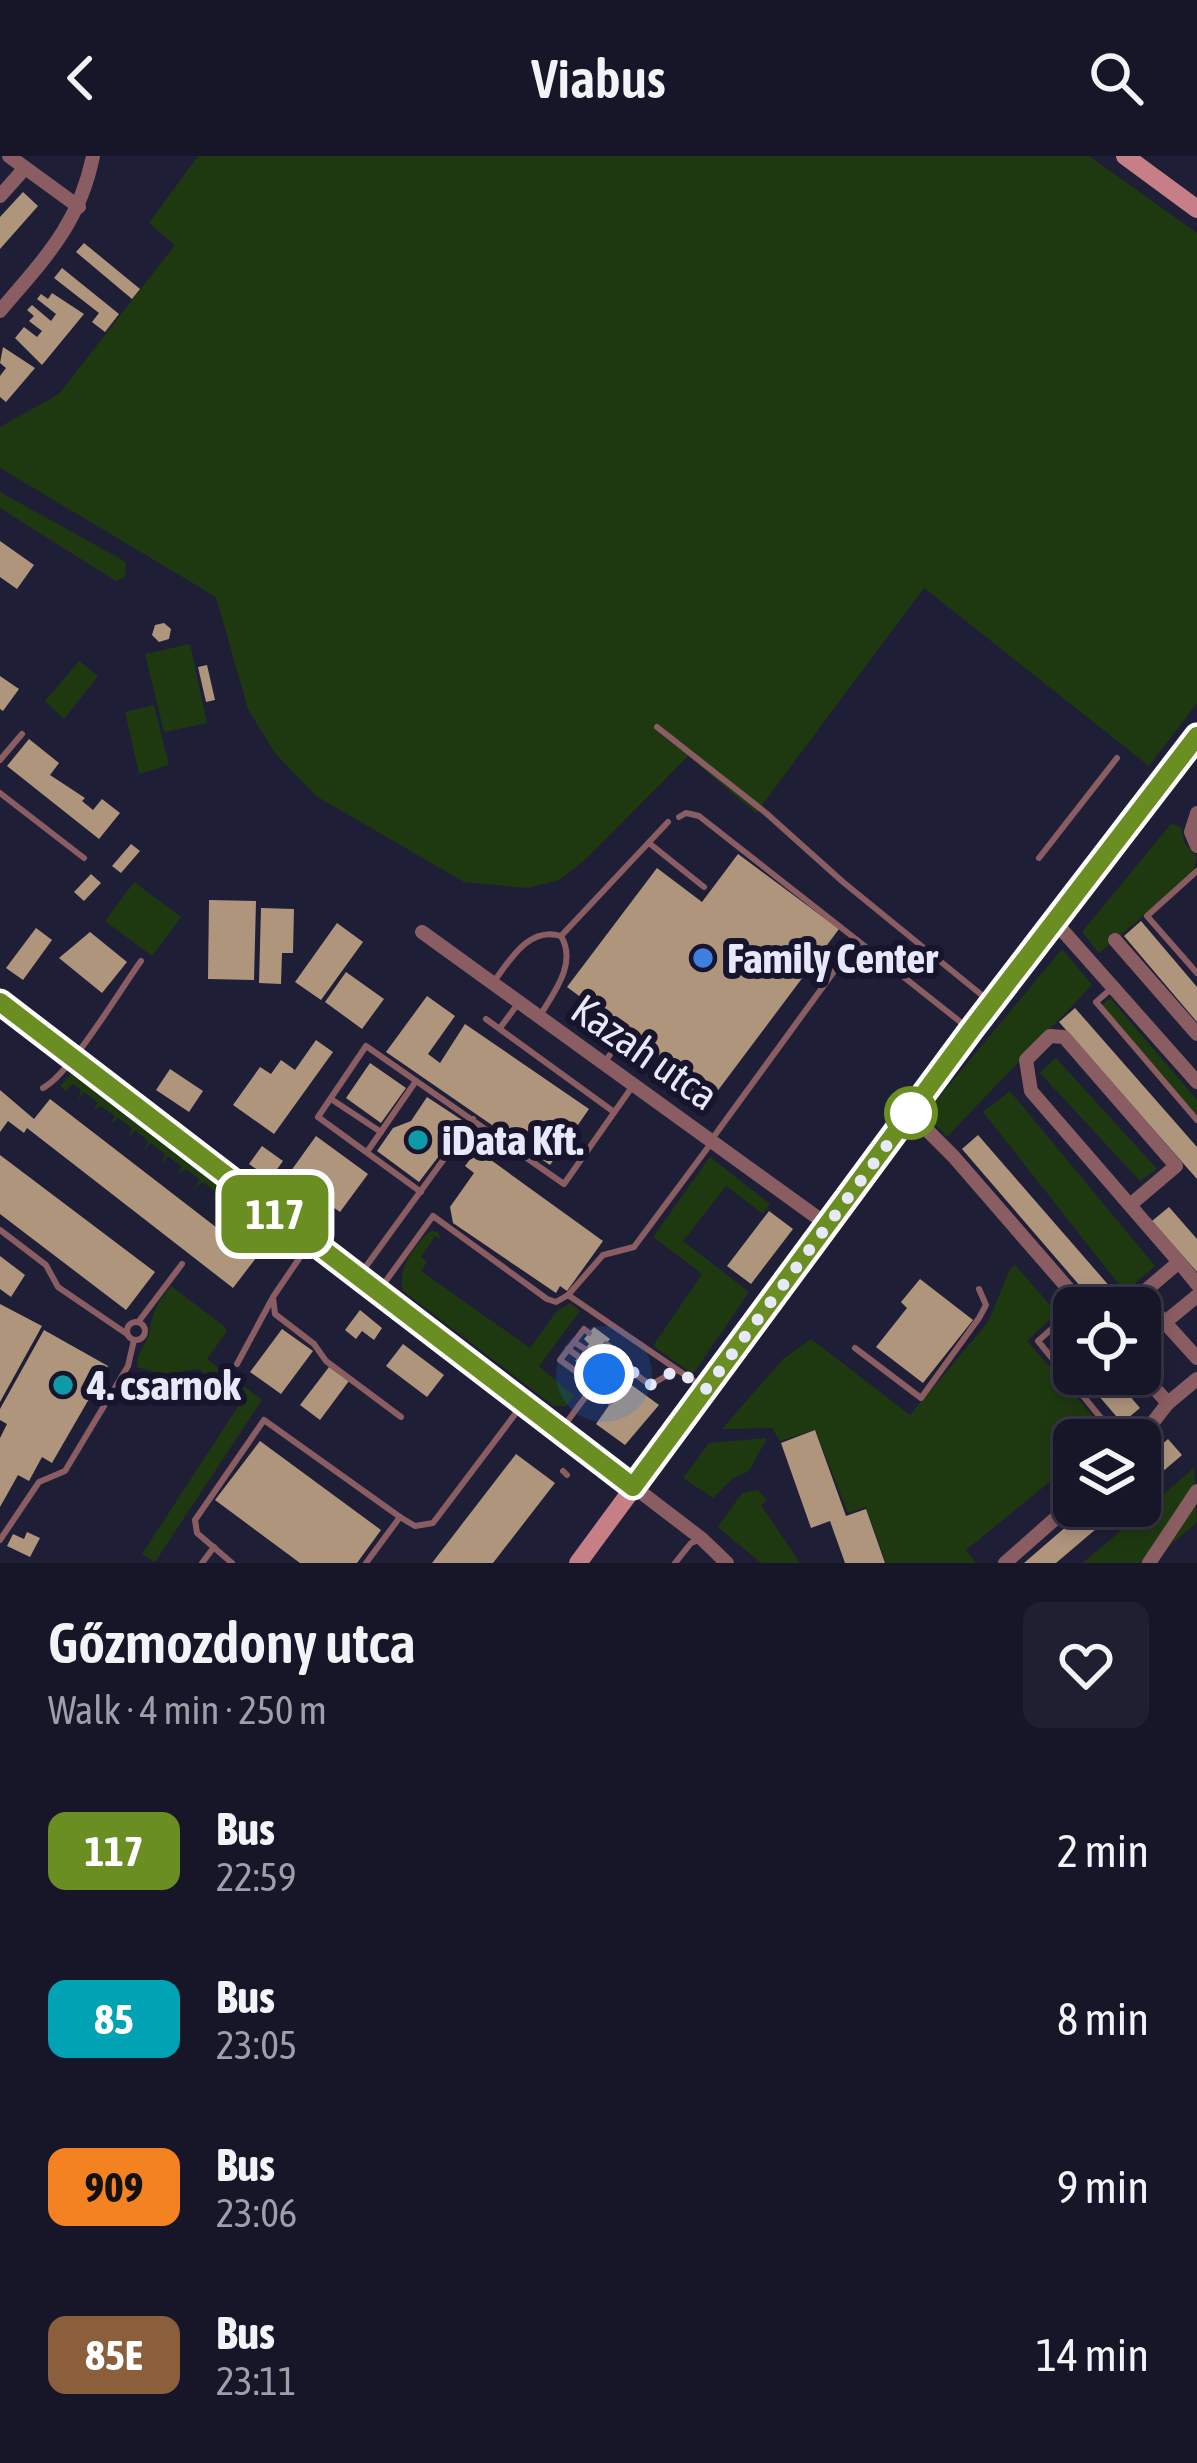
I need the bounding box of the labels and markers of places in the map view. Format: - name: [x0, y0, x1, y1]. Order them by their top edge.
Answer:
- place label: Family Center: [727, 934, 939, 982]
- marker: Family Center: [690, 945, 716, 971]
- unlabelled marker: [886, 1088, 936, 1138]
- place label: iData Kft.: [442, 1116, 584, 1164]
- marker: iData Kft.: [405, 1127, 431, 1153]
- place label: 4. csarnok: [86, 1361, 241, 1409]
- marker: 4. csarnok: [50, 1372, 76, 1398]

